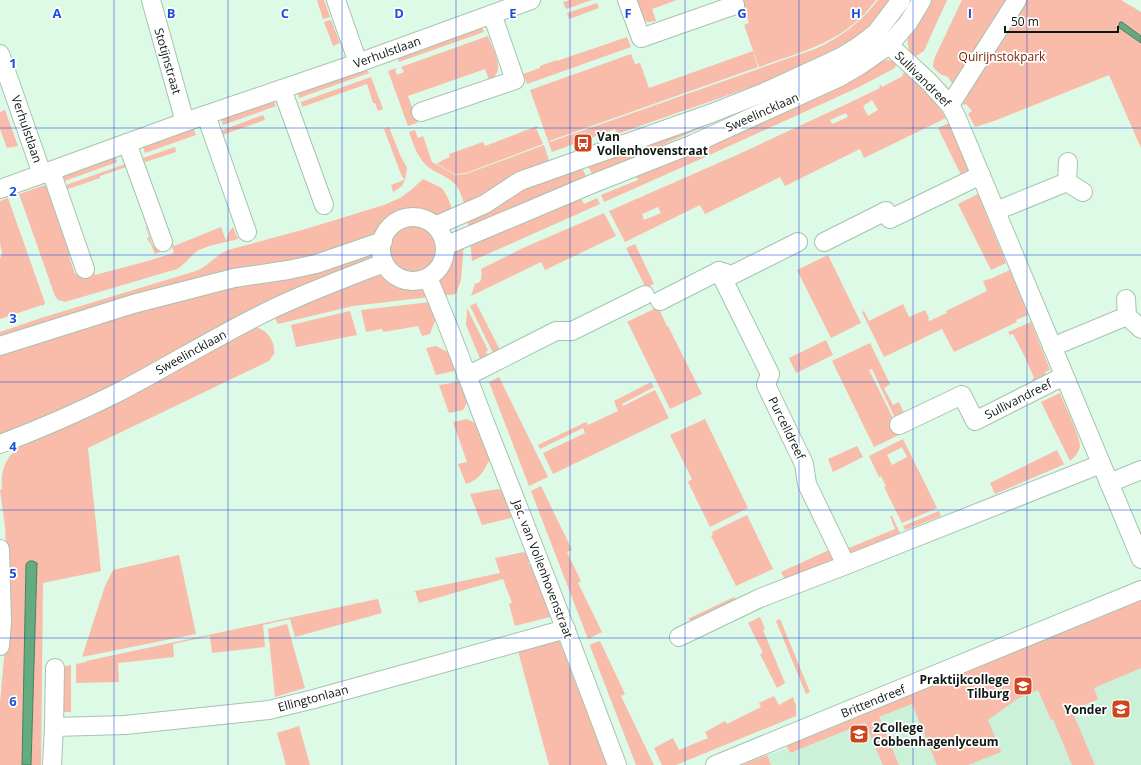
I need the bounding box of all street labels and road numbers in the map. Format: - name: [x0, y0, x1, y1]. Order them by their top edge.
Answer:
- street label: Stotijnstraat: [150, 26, 186, 96]
- street label: Verhulstlaan: [351, 32, 423, 72]
- street label: Sullivandreef: [891, 47, 955, 111]
- street label: Sweelincklaan: [723, 88, 801, 136]
- street label: Verhulstlaan: [8, 93, 46, 165]
- street label: Sweelincklaan: [153, 326, 229, 378]
- street label: Sullivandreef: [982, 374, 1055, 423]
- street label: Purcelldreef: [765, 394, 810, 463]
- street label: Jac. van Vollenhovenstraat: [508, 497, 577, 641]
- street label: Ellingtonlaan: [276, 680, 350, 716]
- street label: Brittendreef: [838, 680, 909, 722]

